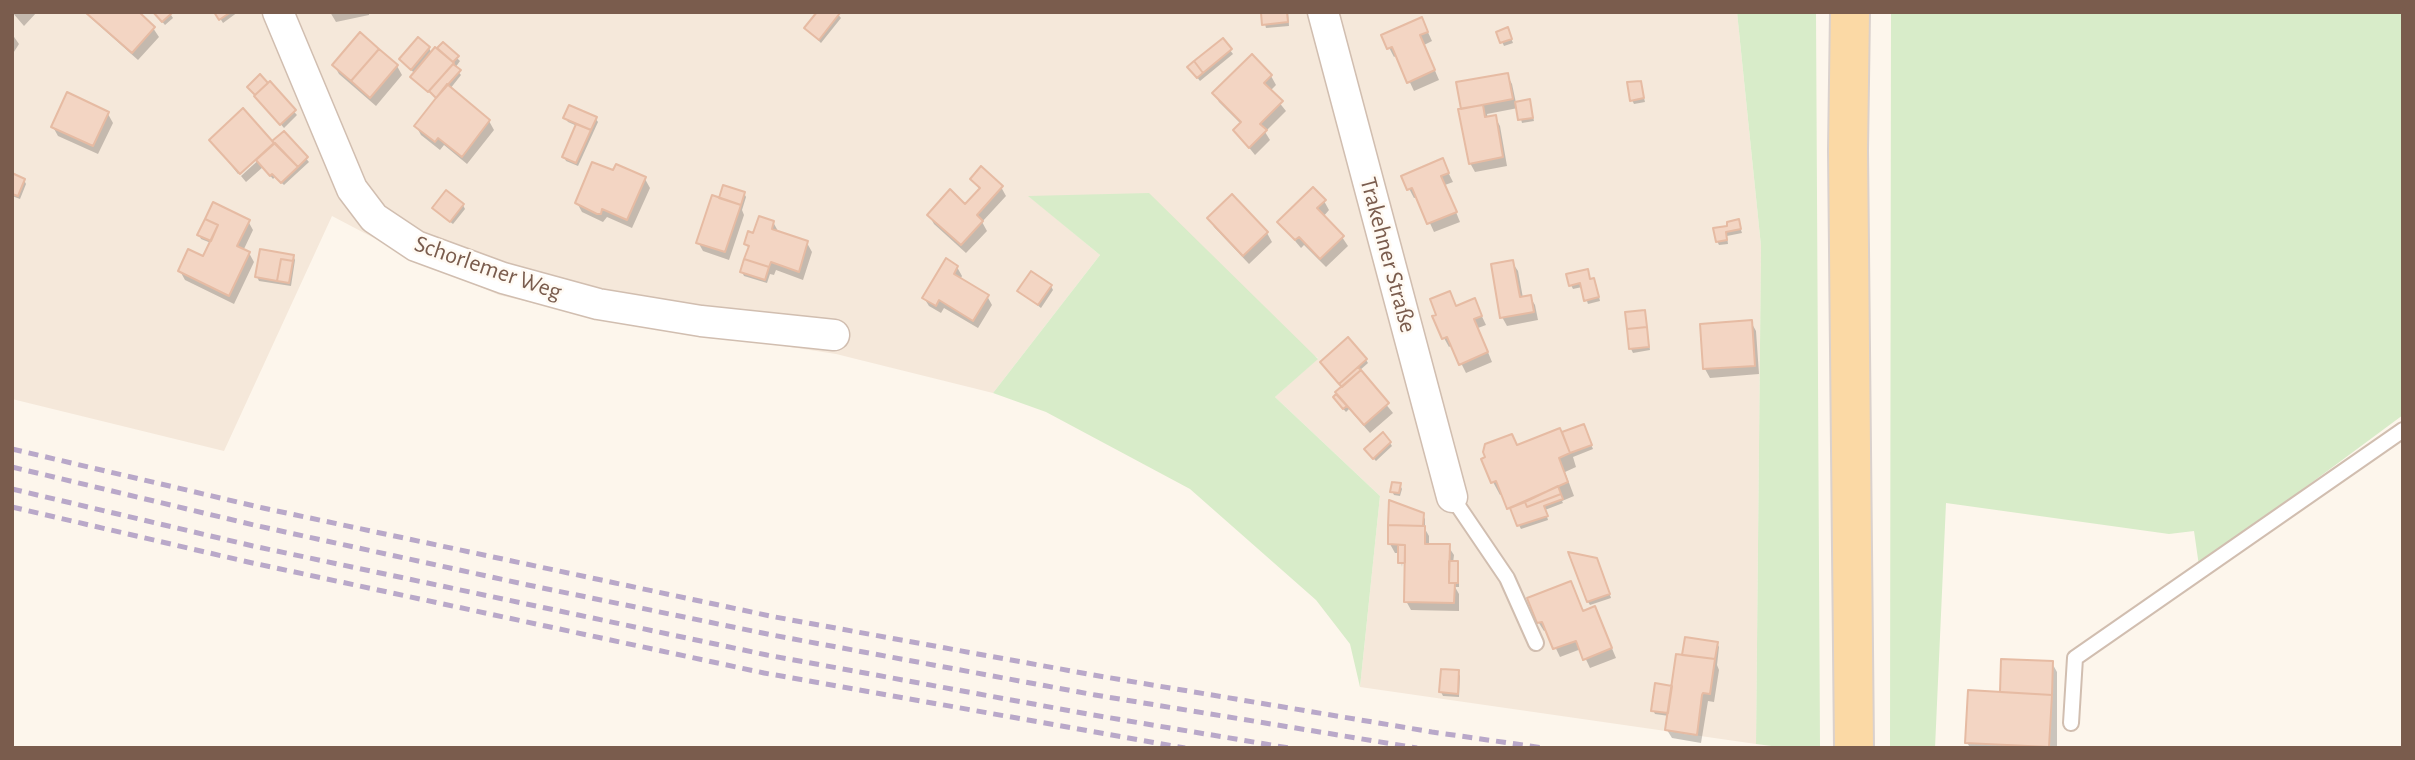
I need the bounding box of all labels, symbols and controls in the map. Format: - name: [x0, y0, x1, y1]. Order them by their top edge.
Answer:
- street label: Trakehner Straße: [1353, 174, 1423, 336]
- street label: Schorlemer Weg: [411, 229, 565, 307]

